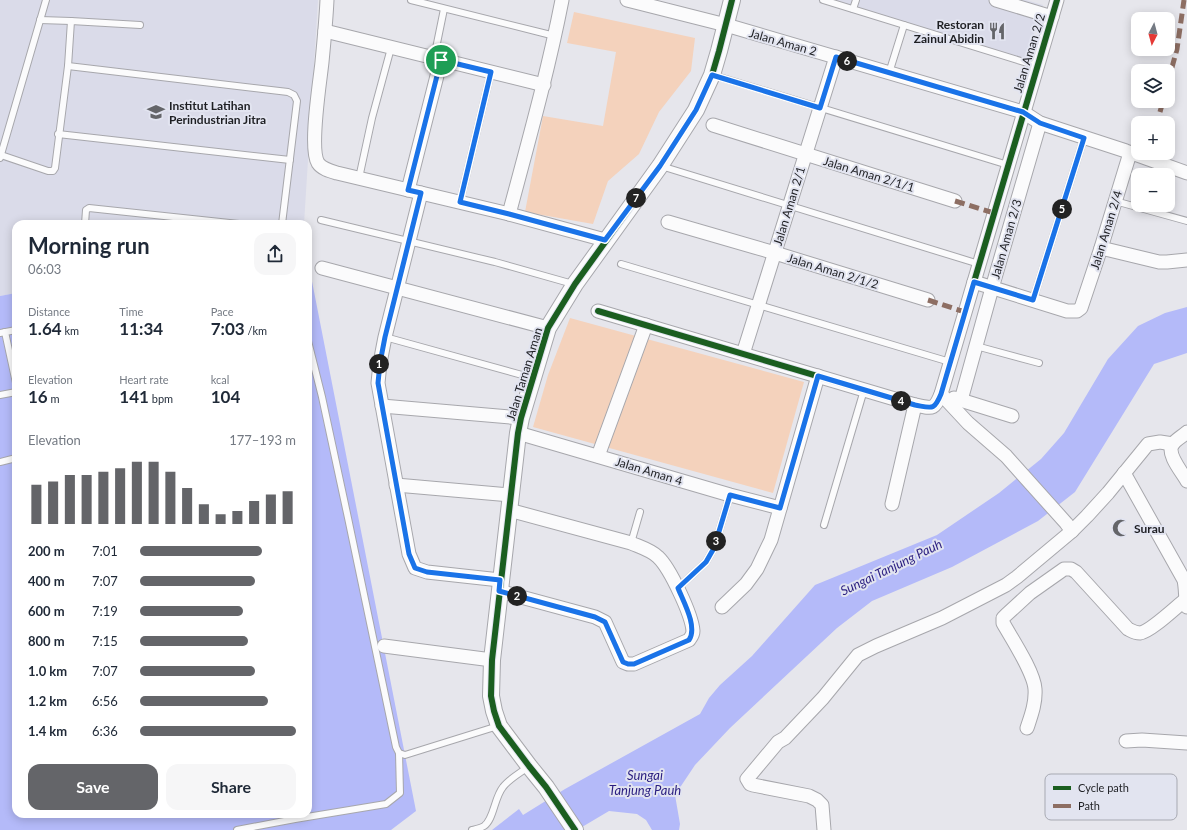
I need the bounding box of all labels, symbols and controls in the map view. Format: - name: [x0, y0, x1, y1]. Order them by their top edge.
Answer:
- street label: Jalan Aman 2/2: [1010, 12, 1048, 94]
- north arrow: [1131, 12, 1175, 56]
- map controls: [1131, 12, 1175, 212]
- place label: Restoran Zainul Abidin: [914, 17, 984, 46]
- restaurant icon: Restoran Zainul Abidin: [987, 21, 1007, 41]
- street label: Jalan Aman 2: [747, 25, 819, 59]
- pin: [424, 43, 458, 77]
- icon: arrive: [430, 49, 452, 71]
- pin: 6: [837, 51, 857, 71]
- text: 6: [844, 54, 850, 67]
- button: layers: [1131, 64, 1175, 108]
- place label: Institut Latihan Perindustrian Jitra: [169, 98, 266, 127]
- school or university icon: Institut Latihan Perindustrian Jitra: [146, 102, 166, 122]
- button: +: [1131, 116, 1175, 160]
- street label: Jalan Aman 2/1/1: [822, 153, 916, 195]
- street label: Jalan Aman 2/1: [770, 165, 808, 247]
- button: −: [1131, 168, 1175, 212]
- pin: 7: [626, 188, 646, 208]
- street label: Jalan Aman 2/4: [1087, 189, 1125, 271]
- text: 7: [633, 191, 639, 204]
- street label: Jalan Aman 2/3: [987, 197, 1025, 280]
- pin: 5: [1052, 199, 1072, 219]
- text: 5: [1059, 202, 1065, 215]
- text: Morning run: [28, 232, 150, 259]
- button: share: [254, 233, 296, 275]
- street label: Jalan Aman 2/1/2: [786, 250, 880, 292]
- text: 06:03: [28, 261, 61, 277]
- text: Distance: [28, 305, 70, 318]
- text: Time: [119, 305, 143, 318]
- text: Pace: [211, 305, 234, 318]
- text: 1.64: [28, 318, 62, 339]
- text: 11:34: [119, 318, 163, 339]
- text: 7:03: [211, 318, 245, 339]
- text: km: [62, 324, 79, 337]
- text: /km: [245, 324, 267, 337]
- street label: Jalan Taman Aman: [503, 326, 545, 422]
- pin: 1: [369, 354, 389, 374]
- text: 1: [376, 357, 382, 370]
- text: Elevation: [28, 373, 73, 386]
- text: Heart rate: [119, 373, 169, 386]
- text: kcal: [211, 373, 229, 386]
- text: 16: [28, 386, 48, 407]
- text: 141: [119, 386, 149, 407]
- text: 104: [211, 386, 240, 407]
- pin: 4: [891, 391, 911, 411]
- text: m: [48, 392, 60, 405]
- text: bpm: [149, 392, 173, 405]
- text: 4: [898, 394, 904, 407]
- text: Elevation: [28, 432, 81, 448]
- text: 177–193 m: [229, 432, 296, 448]
- street label: Jalan Aman 4: [614, 454, 685, 488]
- mosque icon: Surau: [1111, 518, 1131, 538]
- place label: Surau: [1134, 521, 1165, 536]
- pin: 3: [706, 531, 726, 551]
- text: 3: [713, 534, 719, 547]
- water label: Sungai Tanjung Pauh: [838, 535, 945, 599]
- text: 200 m: [28, 543, 65, 559]
- text: 7:01: [92, 543, 118, 559]
- text: 400 m: [28, 573, 65, 589]
- text: 7:07: [92, 573, 118, 589]
- pin: 2: [507, 586, 527, 606]
- text: 2: [514, 589, 520, 602]
- text: 600 m: [28, 603, 65, 619]
- text: 7:19: [92, 603, 118, 619]
- text: 800 m: [28, 633, 65, 649]
- text: 7:15: [92, 633, 118, 649]
- text: 1.0 km: [28, 663, 67, 679]
- text: 7:07: [92, 663, 118, 679]
- text: 1.2 km: [28, 693, 67, 709]
- text: 6:56: [92, 693, 118, 709]
- text: 1.4 km: [28, 723, 67, 739]
- text: 6:36: [92, 723, 118, 739]
- button: Save: [28, 764, 158, 810]
- button: Share: [166, 764, 296, 810]
- water label: Sungai Tanjung Pauh: [609, 767, 681, 798]
- legend: [1045, 774, 1177, 820]
- text: Cycle path: [1078, 781, 1129, 794]
- text: Path: [1078, 799, 1100, 812]

